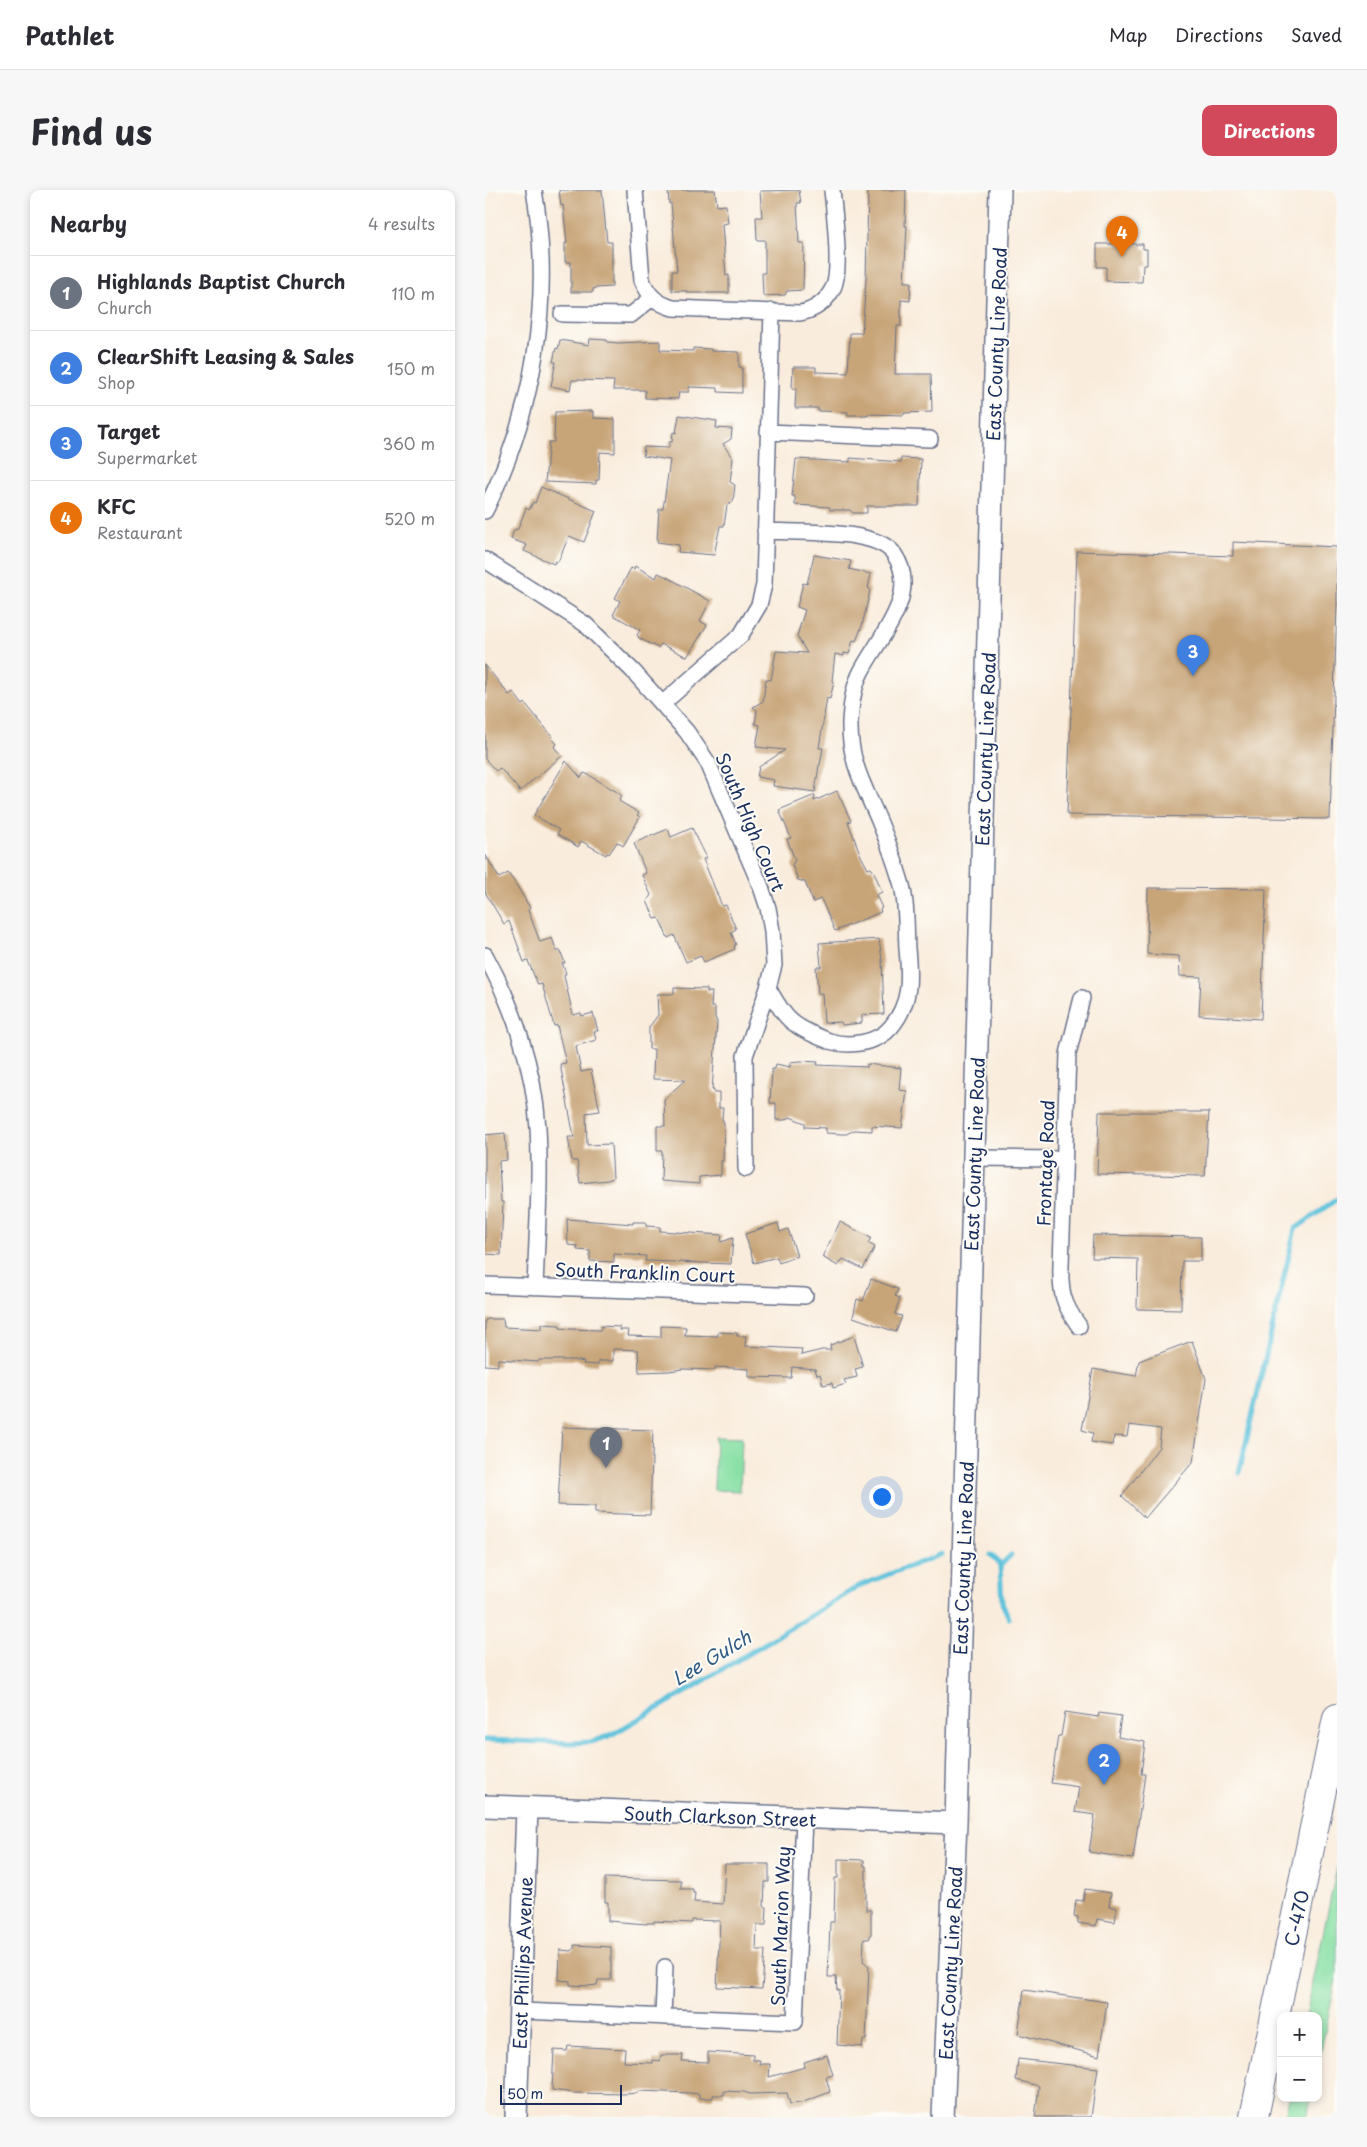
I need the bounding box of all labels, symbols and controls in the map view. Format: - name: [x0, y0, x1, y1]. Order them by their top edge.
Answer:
- text: Pathlet: [25, 17, 115, 53]
- text: Map: [1109, 21, 1147, 48]
- text: Directions: [1175, 21, 1263, 48]
- text: Saved: [1291, 21, 1342, 48]
- text: Find us: [30, 104, 152, 157]
- button: Directions: [1202, 105, 1337, 156]
- text: Nearby: [50, 207, 127, 239]
- text: 4 results: [368, 211, 435, 235]
- pin: 4: [1106, 216, 1138, 257]
- street label: East County Line Road: [979, 247, 1013, 441]
- text: Highlands Baptist Church: [97, 267, 345, 295]
- text: 1: [62, 281, 70, 305]
- text: 110 m: [392, 281, 435, 305]
- text: Church: [97, 295, 152, 319]
- text: ClearShift Leasing & Sales: [97, 342, 354, 370]
- text: 2: [60, 356, 72, 380]
- text: 150 m: [387, 356, 435, 380]
- text: Shop: [97, 370, 135, 394]
- text: Target: [97, 417, 160, 445]
- text: 3: [61, 431, 71, 455]
- text: 360 m: [383, 431, 435, 455]
- text: Supermarket: [97, 445, 197, 469]
- text: KFC: [97, 492, 136, 520]
- text: 4: [61, 506, 71, 530]
- text: 520 m: [384, 506, 435, 530]
- text: Restaurant: [97, 520, 183, 544]
- pin: 3: [1177, 635, 1209, 676]
- street label: East County Line Road: [968, 652, 1002, 846]
- street label: South High Court: [710, 748, 792, 896]
- street label: East County Line Road: [957, 1057, 991, 1251]
- street label: Frontage Road: [1029, 1099, 1061, 1227]
- street label: South Franklin Court: [555, 1255, 735, 1289]
- pin: 1: [590, 1427, 622, 1468]
- street label: East County Line Road: [946, 1461, 980, 1655]
- your location: [869, 1484, 895, 1510]
- water label: Lee Gulch: [666, 1622, 757, 1692]
- pin: 2: [1088, 1744, 1120, 1785]
- street label: South Clarkson Street: [623, 1799, 817, 1833]
- street label: South Marion Way: [764, 1846, 796, 2006]
- street label: East County Line Road: [931, 1865, 969, 2061]
- street label: East Phillips Avenue: [505, 1876, 539, 2050]
- street label: C-470: [1277, 1887, 1315, 1949]
- map controls: [1277, 2012, 1322, 2102]
- button: +: [1277, 2012, 1322, 2057]
- button: −: [1277, 2057, 1322, 2102]
- scale bar: [500, 2082, 623, 2105]
- text: 50 m: [507, 2083, 543, 2104]

